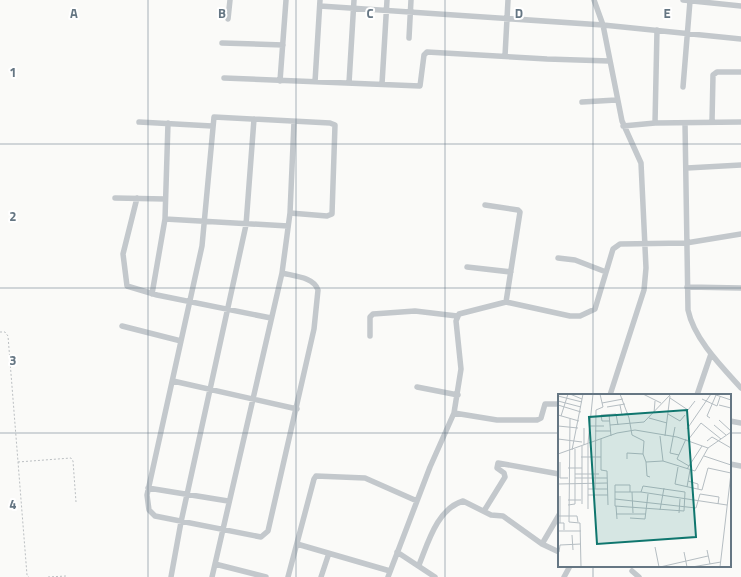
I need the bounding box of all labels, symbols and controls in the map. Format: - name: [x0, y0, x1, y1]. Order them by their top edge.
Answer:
- text: A: [70, 3, 78, 23]
- text: B: [218, 3, 226, 23]
- text: C: [366, 3, 374, 23]
- text: D: [515, 3, 523, 23]
- text: E: [663, 3, 671, 23]
- text: 1: [9, 62, 17, 82]
- text: 2: [9, 206, 17, 226]
- text: 3: [9, 350, 17, 370]
- inset map: [558, 394, 731, 567]
- text: 4: [9, 494, 17, 514]

